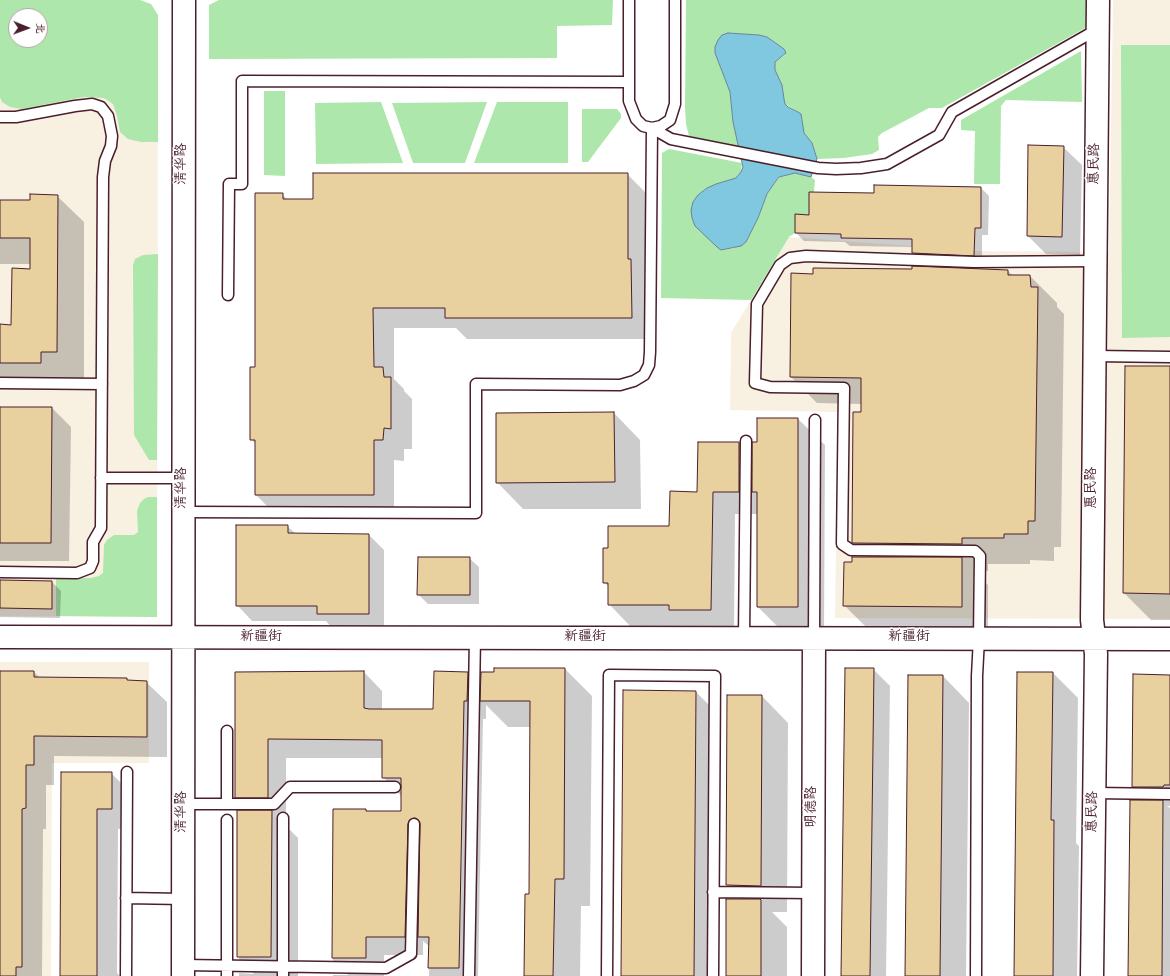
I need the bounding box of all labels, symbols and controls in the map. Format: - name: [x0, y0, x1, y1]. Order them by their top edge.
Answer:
- north arrow: [8, 8, 48, 48]
- text: 北: [31, 23, 47, 34]
- street label: 清华路: [175, 143, 191, 185]
- street label: 惠民路: [1087, 143, 1105, 185]
- street label: 清华路: [175, 467, 191, 509]
- street label: 惠民路: [1085, 467, 1101, 509]
- street label: 新疆街: [240, 630, 282, 646]
- street label: 新疆街: [564, 630, 606, 646]
- street label: 新疆街: [888, 630, 930, 646]
- street label: 明德路: [805, 786, 821, 828]
- street label: 清华路: [175, 791, 191, 833]
- street label: 惠民路: [1085, 791, 1103, 833]

